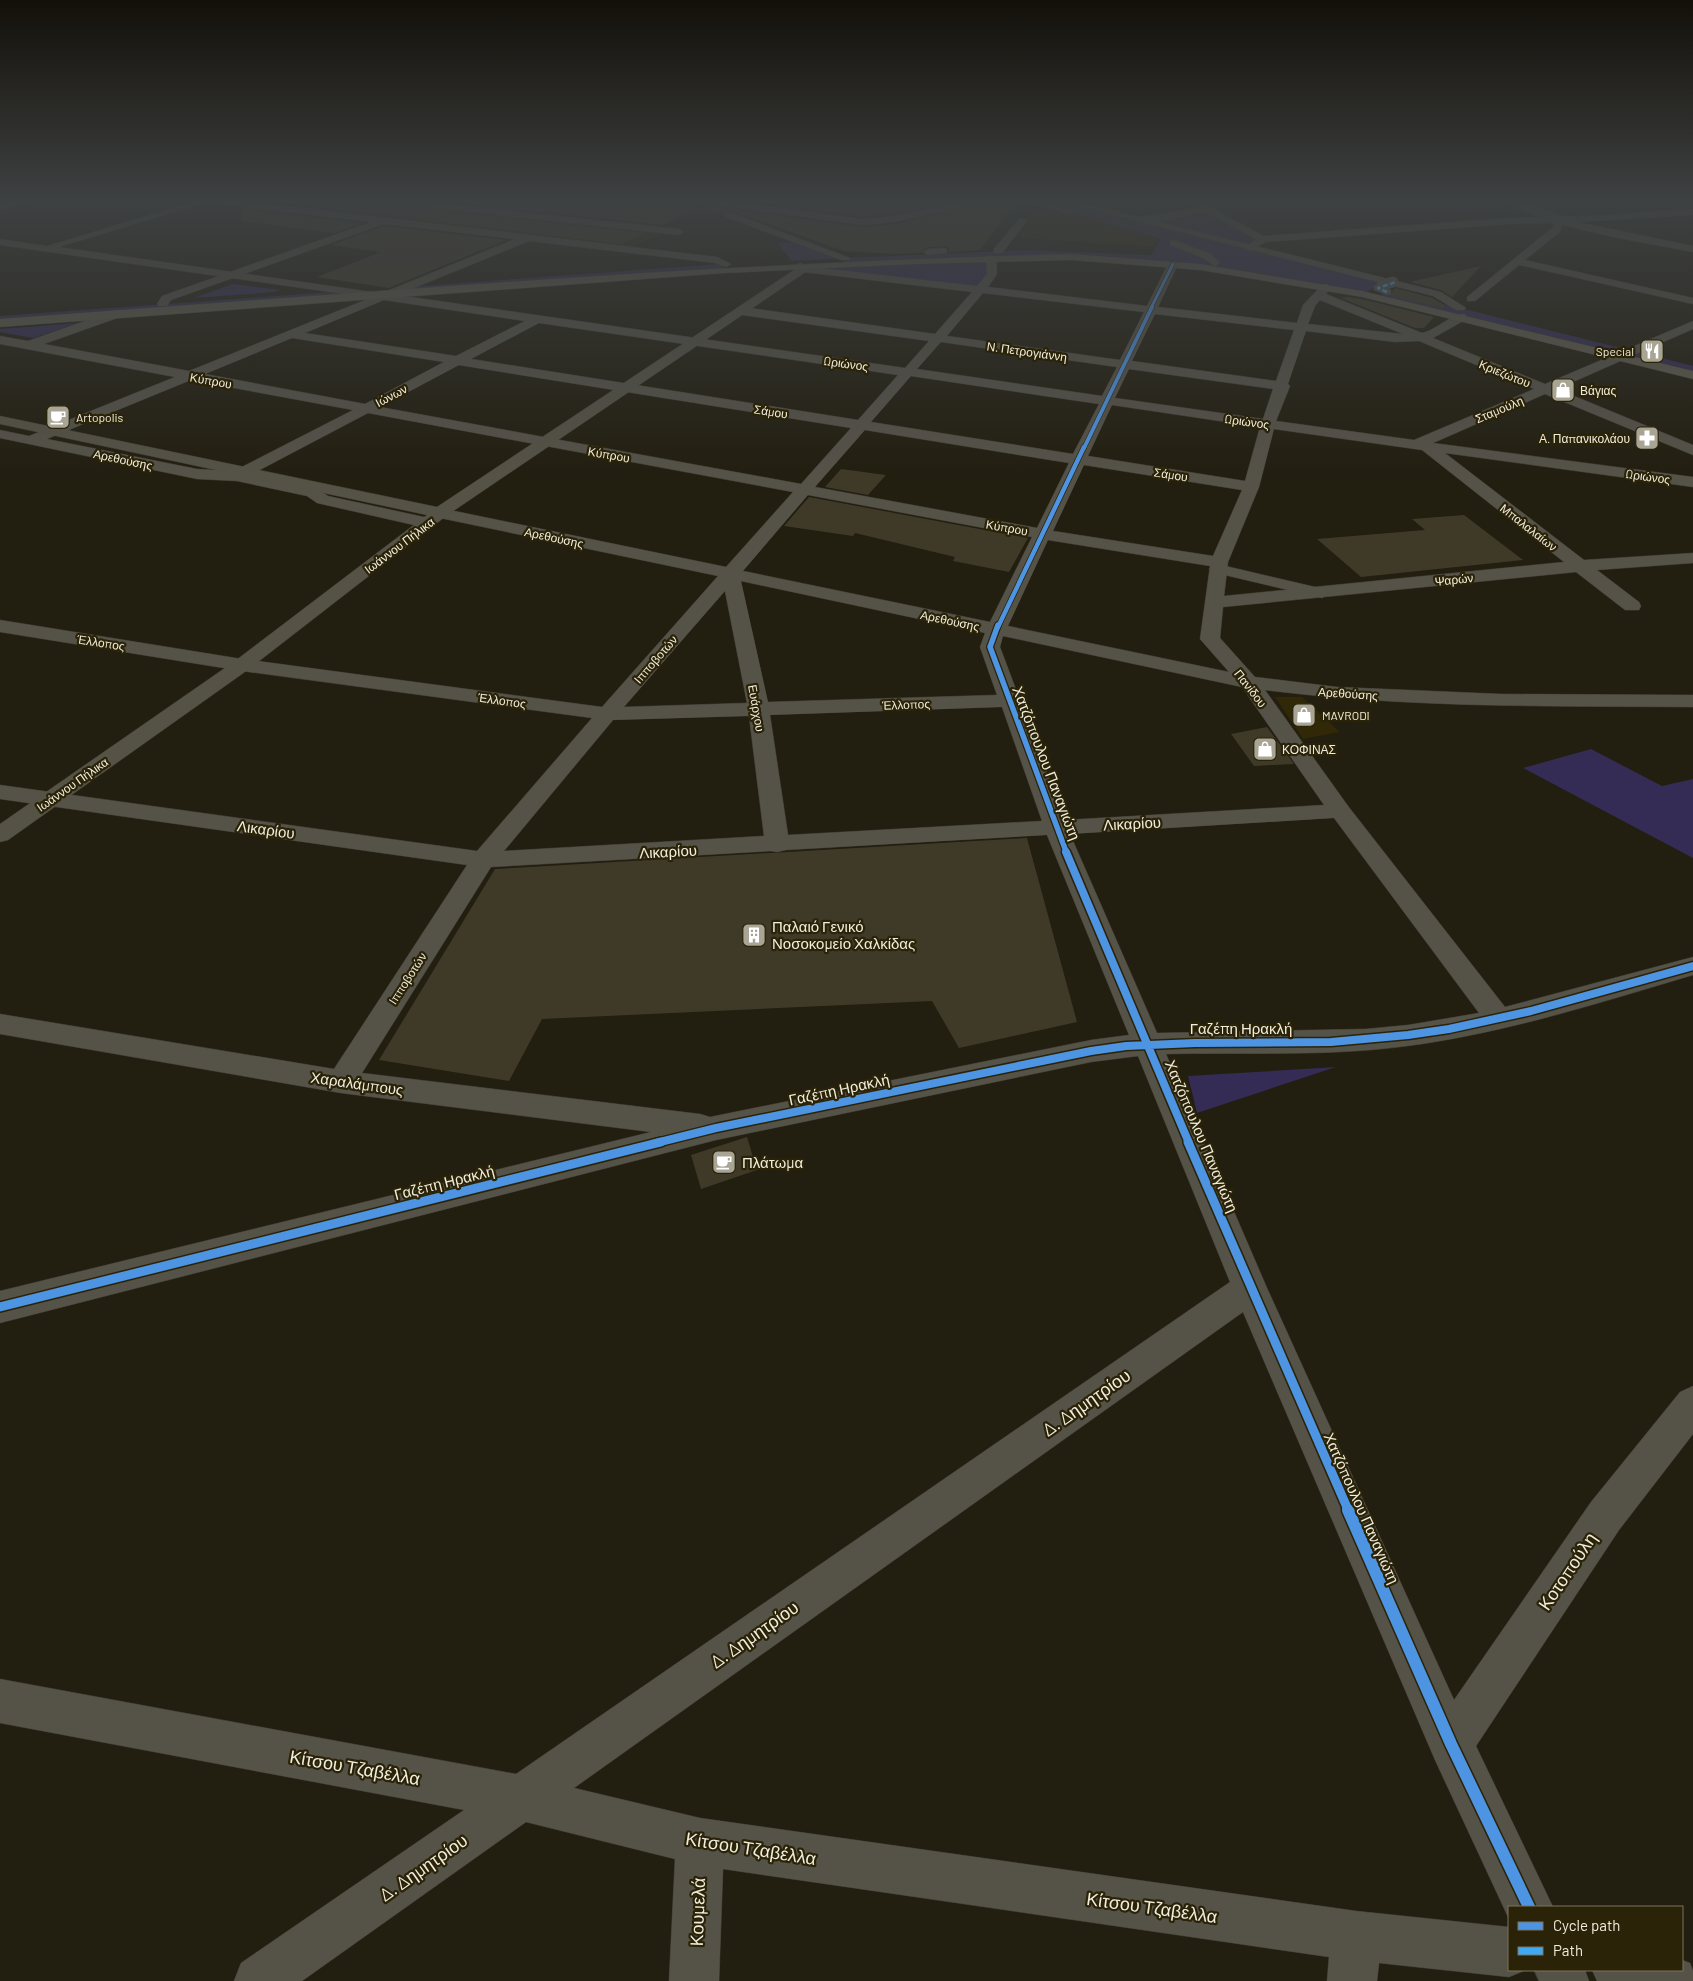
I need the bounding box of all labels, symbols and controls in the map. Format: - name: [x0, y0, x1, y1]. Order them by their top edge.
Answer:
- street label: Ν. Πετρογιάννη: [986, 338, 1068, 365]
- restaurant icon: Special: [1639, 338, 1665, 364]
- place label: Special: [1596, 344, 1634, 358]
- street label: Ωριώνος: [823, 353, 869, 374]
- street label: Κριεζώτου: [1477, 356, 1533, 391]
- street label: Κύπρου: [189, 369, 233, 392]
- shop icon: Βάγιας: [1550, 377, 1576, 403]
- street label: Ιώνων: [373, 381, 409, 409]
- place label: Βάγιας: [1580, 383, 1617, 398]
- street label: Σταμούλη: [1473, 393, 1526, 426]
- street label: Σάμου: [753, 401, 789, 421]
- cafe icon: Artopolis: [45, 404, 71, 430]
- place label: Artopolis: [76, 410, 123, 424]
- street label: Ωριώνος: [1224, 411, 1270, 432]
- pharmacy icon: Α. Παπανικολάου: [1634, 425, 1660, 451]
- place label: Α. Παπανικολάου: [1539, 431, 1630, 445]
- street label: Κύπρου: [587, 443, 631, 466]
- street label: Αρεθούσης: [92, 446, 154, 473]
- street label: Σάμου: [1153, 464, 1189, 484]
- street label: Ωριώνος: [1625, 466, 1671, 487]
- street label: Μπαλαλαίων: [1498, 500, 1560, 554]
- street label: Ιωάννου Πήλικα: [361, 514, 437, 577]
- street label: Κύπρου: [985, 516, 1029, 539]
- street label: Αρεθούσης: [523, 524, 585, 551]
- street label: Ψαρών: [1434, 570, 1474, 589]
- street label: Αρεθούσης: [919, 607, 981, 634]
- street label: Έλλοπος: [75, 631, 126, 654]
- street label: Ιπποβοτών: [630, 632, 680, 686]
- street label: Πανίδου: [1232, 666, 1270, 710]
- street label: Ευάρχου: [745, 683, 768, 733]
- street label: Χατζόπουλου Παναγιώτη: [1009, 683, 1085, 843]
- street label: Αρεθούσης: [1318, 684, 1379, 703]
- street label: Έλλοπος: [476, 690, 527, 711]
- street label: Έλλοπος: [881, 696, 931, 713]
- shop icon: MAVRODI: [1291, 702, 1317, 728]
- place label: MAVRODI: [1322, 708, 1370, 722]
- shop icon: ΚΟΦΙΝΑΣ: [1252, 736, 1278, 762]
- place label: ΚΟΦΙΝΑΣ: [1282, 742, 1336, 756]
- street label: Ιωάννου Πήλικα: [34, 754, 111, 815]
- street label: Λικαρίου: [1103, 813, 1161, 833]
- street label: Λικαρίου: [236, 816, 296, 842]
- street label: Λικαρίου: [639, 841, 697, 861]
- place label: Παλαιό Γενικό Νοσοκομείο Χαλκίδας: [772, 917, 915, 952]
- building icon: Παλαιό Γενικό Νοσοκομείο Χαλκίδας: [741, 922, 767, 948]
- street label: Ιπποβοτών: [385, 950, 430, 1007]
- street label: Γαζέπη Ηρακλή: [1190, 1019, 1292, 1037]
- street label: Χατζόπουλου Παναγιώτη: [1162, 1057, 1242, 1215]
- street label: Χαραλάμπους: [309, 1068, 405, 1098]
- street label: Γαζέπη Ηρακλή: [787, 1070, 891, 1108]
- cafe icon: Πλάτωμα: [711, 1149, 737, 1175]
- place label: Πλάτωμα: [742, 1153, 803, 1171]
- street label: Γαζέπη Ηρακλή: [392, 1161, 496, 1203]
- street label: Δ. Δημητρίου: [1038, 1364, 1134, 1440]
- street label: Χατζόπουλου Παναγιώτη: [1320, 1430, 1404, 1586]
- street label: Κοτοπούλη: [1533, 1528, 1601, 1614]
- street label: Δ. Δημητρίου: [706, 1596, 802, 1672]
- street label: Κίτσου Τζαβέλλα: [288, 1745, 422, 1789]
- street label: Κίτσου Τζαβέλλα: [684, 1827, 818, 1869]
- street label: Δ. Δημητρίου: [375, 1829, 471, 1905]
- street label: Κουμελά: [685, 1877, 709, 1947]
- street label: Κίτσου Τζαβέλλα: [1085, 1887, 1219, 1927]
- legend: [1508, 1906, 1683, 1971]
- text: Cycle path: [1553, 1916, 1620, 1934]
- text: Path: [1553, 1941, 1583, 1959]

